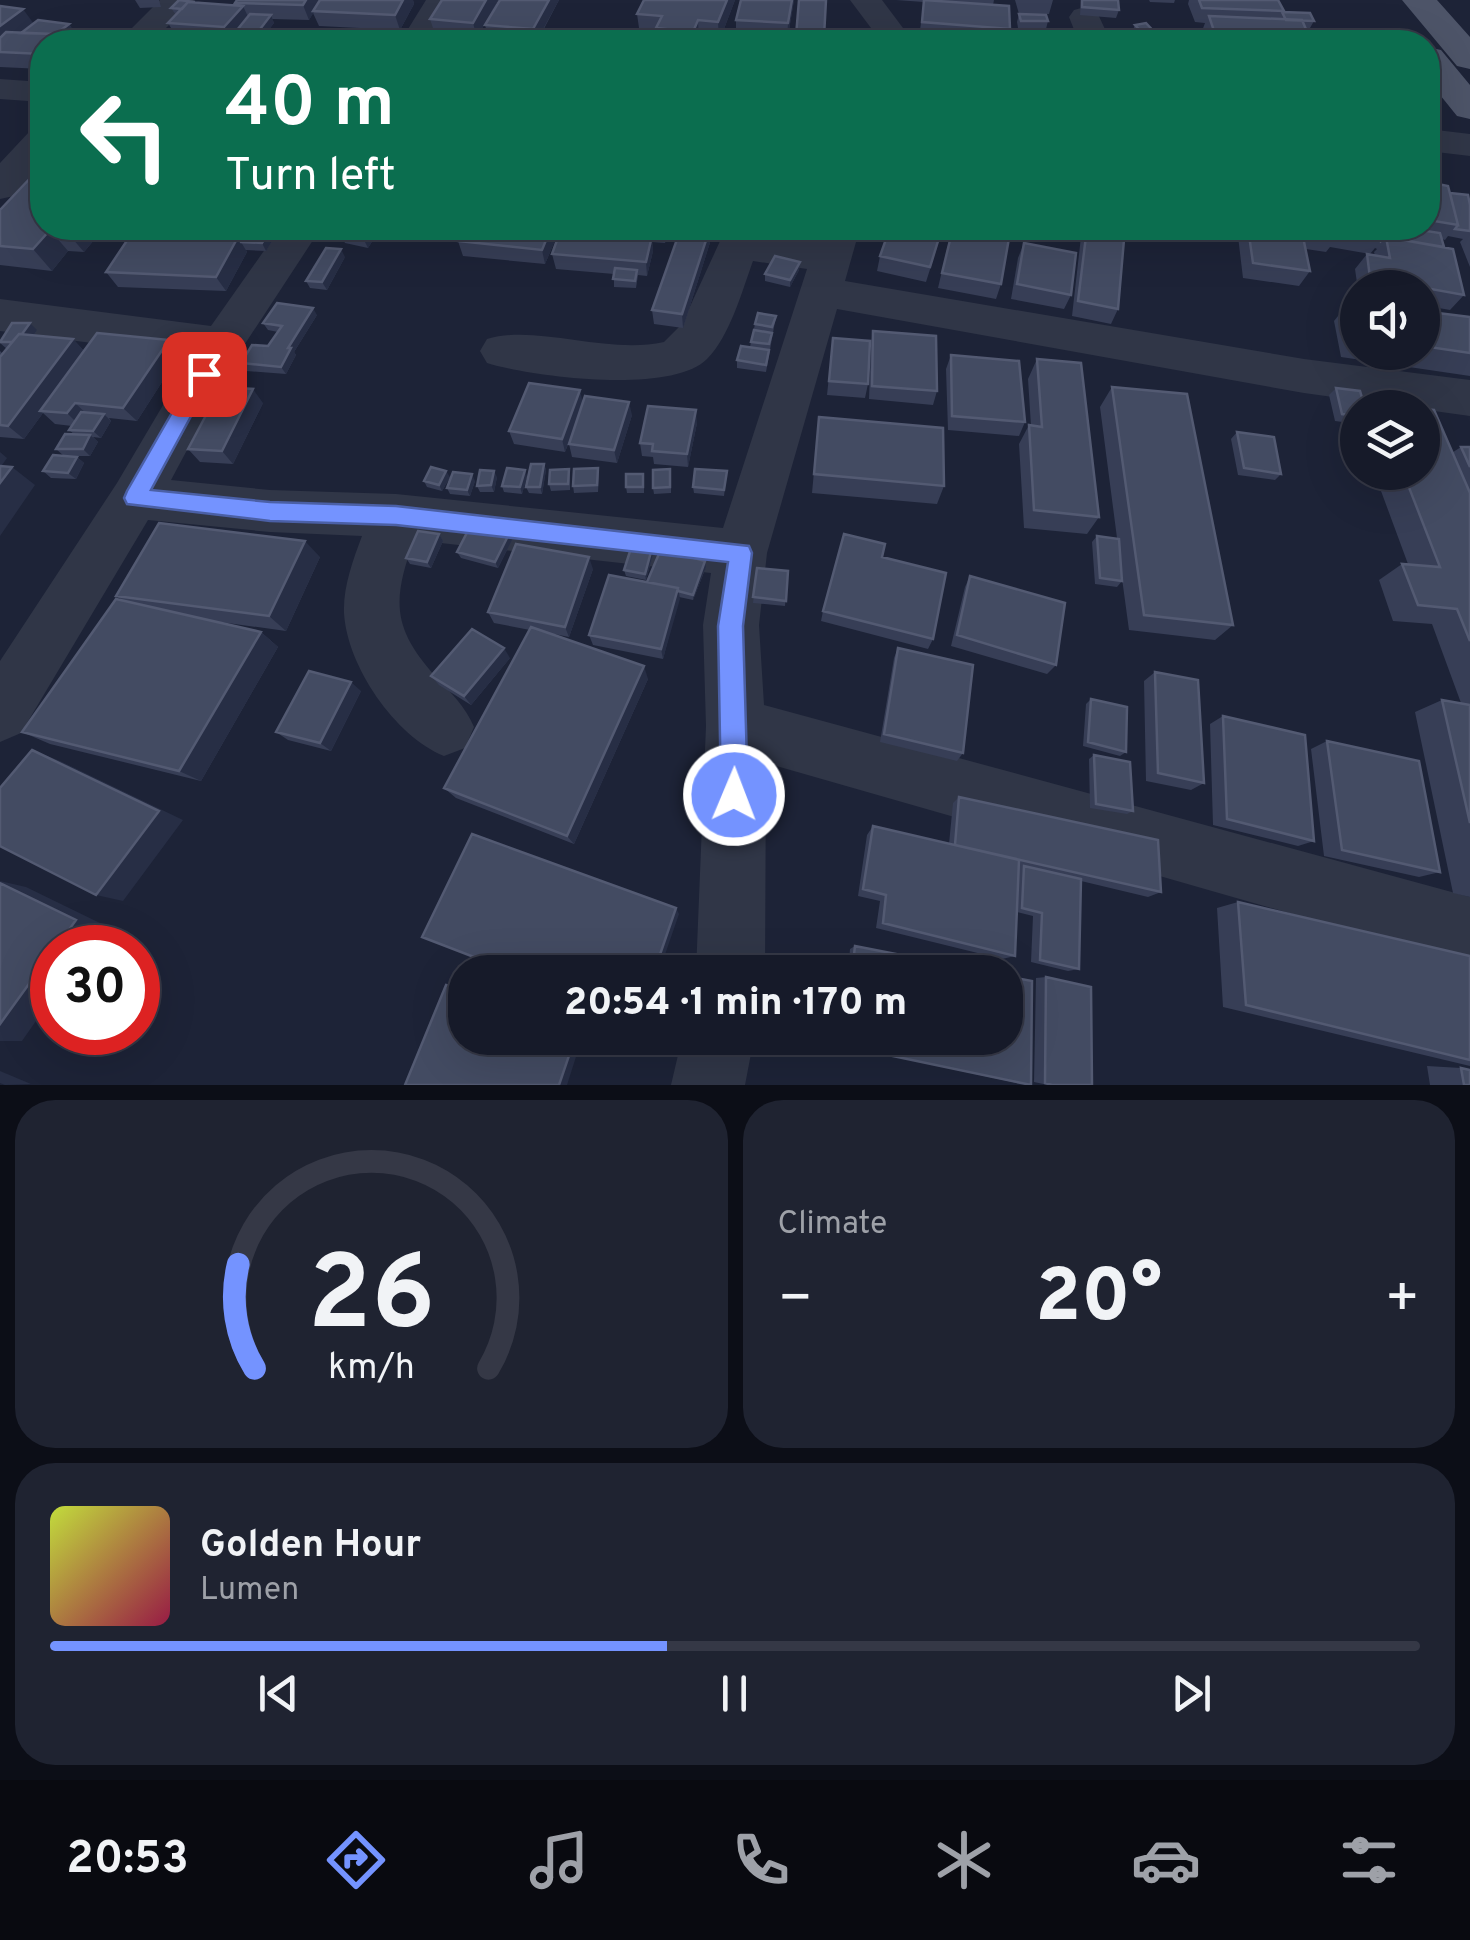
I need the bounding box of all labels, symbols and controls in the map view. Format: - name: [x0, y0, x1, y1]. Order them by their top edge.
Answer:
- text: 40 m: [225, 62, 395, 151]
- icon: left: [60, 70, 190, 200]
- text: Turn left: [225, 149, 396, 206]
- map controls: [1340, 270, 1440, 490]
- button: sound: [1340, 270, 1440, 370]
- pin: [162, 332, 247, 417]
- icon: arrive: [177, 347, 232, 402]
- button: layers: [1340, 390, 1440, 490]
- position arrow: [682, 743, 786, 847]
- speed limit sign: 30: [30, 925, 160, 1055]
- text: 20:54 · 1 min · 170 m: [564, 980, 907, 1029]
- text: Climate: [778, 1205, 887, 1245]
- text: 26: [307, 1234, 435, 1366]
- text: 20°: [1035, 1253, 1162, 1348]
- text: −: [778, 1266, 813, 1336]
- text: +: [1385, 1266, 1420, 1336]
- text: km/h: [328, 1346, 415, 1392]
- text: Golden Hour: [200, 1522, 421, 1571]
- text: Lumen: [200, 1571, 299, 1611]
- icon: previous: [251, 1666, 306, 1721]
- icon: pause: [707, 1666, 762, 1721]
- icon: next: [1164, 1666, 1219, 1721]
- icon: directions: [321, 1825, 391, 1895]
- icon: music: [524, 1825, 594, 1895]
- icon: phone: [726, 1825, 796, 1895]
- icon: climate: [929, 1825, 999, 1895]
- icon: car: [1131, 1825, 1201, 1895]
- icon: filters: [1334, 1825, 1404, 1895]
- text: 20:53: [66, 1832, 189, 1889]

